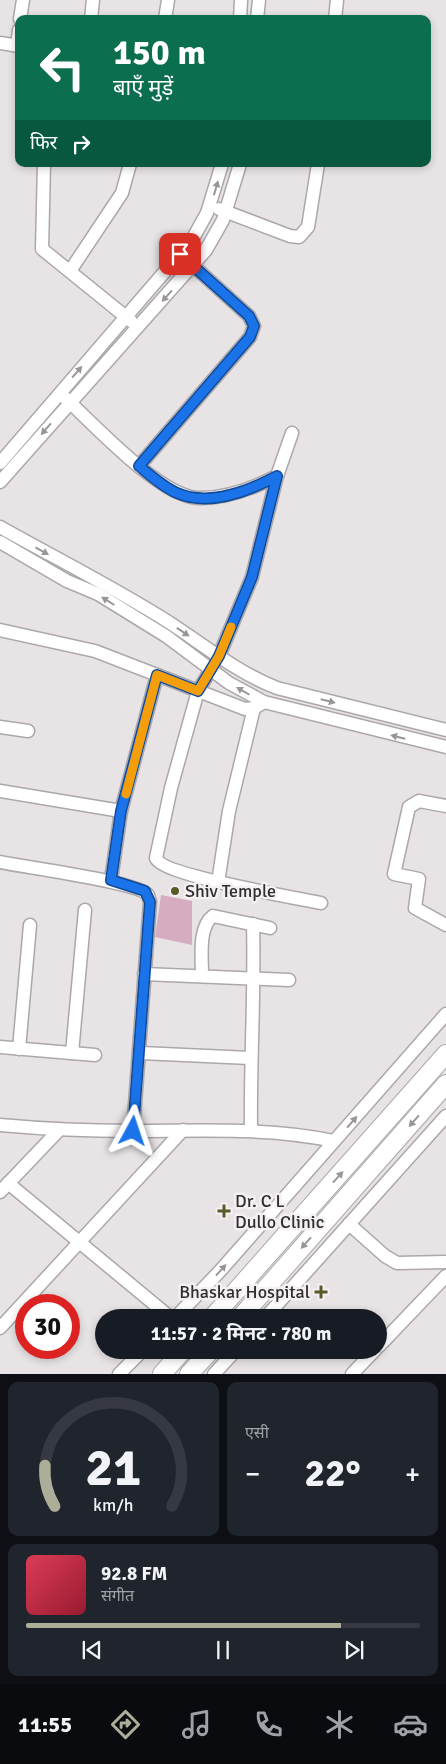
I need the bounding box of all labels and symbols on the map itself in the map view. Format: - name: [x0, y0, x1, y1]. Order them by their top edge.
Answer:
- one-way arrow: [212, 180, 220, 195]
- pin: [159, 233, 201, 275]
- one-way arrow: [161, 290, 173, 302]
- one-way arrow: [71, 365, 82, 378]
- one-way arrow: [40, 423, 52, 435]
- one-way arrow: [36, 546, 49, 555]
- one-way arrow: [102, 596, 115, 605]
- one-way arrow: [176, 627, 190, 637]
- one-way arrow: [236, 687, 249, 696]
- one-way arrow: [321, 697, 336, 705]
- one-way arrow: [391, 732, 406, 740]
- place label: Shiv Temple: [185, 880, 276, 902]
- marker: Shiv Temple: [169, 885, 181, 897]
- position arrow: [106, 1104, 158, 1156]
- one-way arrow: [408, 1114, 419, 1127]
- one-way arrow: [346, 1116, 358, 1128]
- one-way arrow: [332, 1172, 344, 1184]
- place label: Dr. C L Dullo Clinic: [235, 1190, 324, 1233]
- marker: Dr. C L Dullo Clinic: [217, 1204, 231, 1218]
- one-way arrow: [301, 1236, 312, 1249]
- one-way arrow: [215, 1264, 227, 1276]
- place label: Bhaskar Hospital: [179, 1281, 310, 1303]
- marker: Bhaskar Hospital: [314, 1285, 328, 1299]
- speed limit sign: 30: [15, 1294, 80, 1359]

